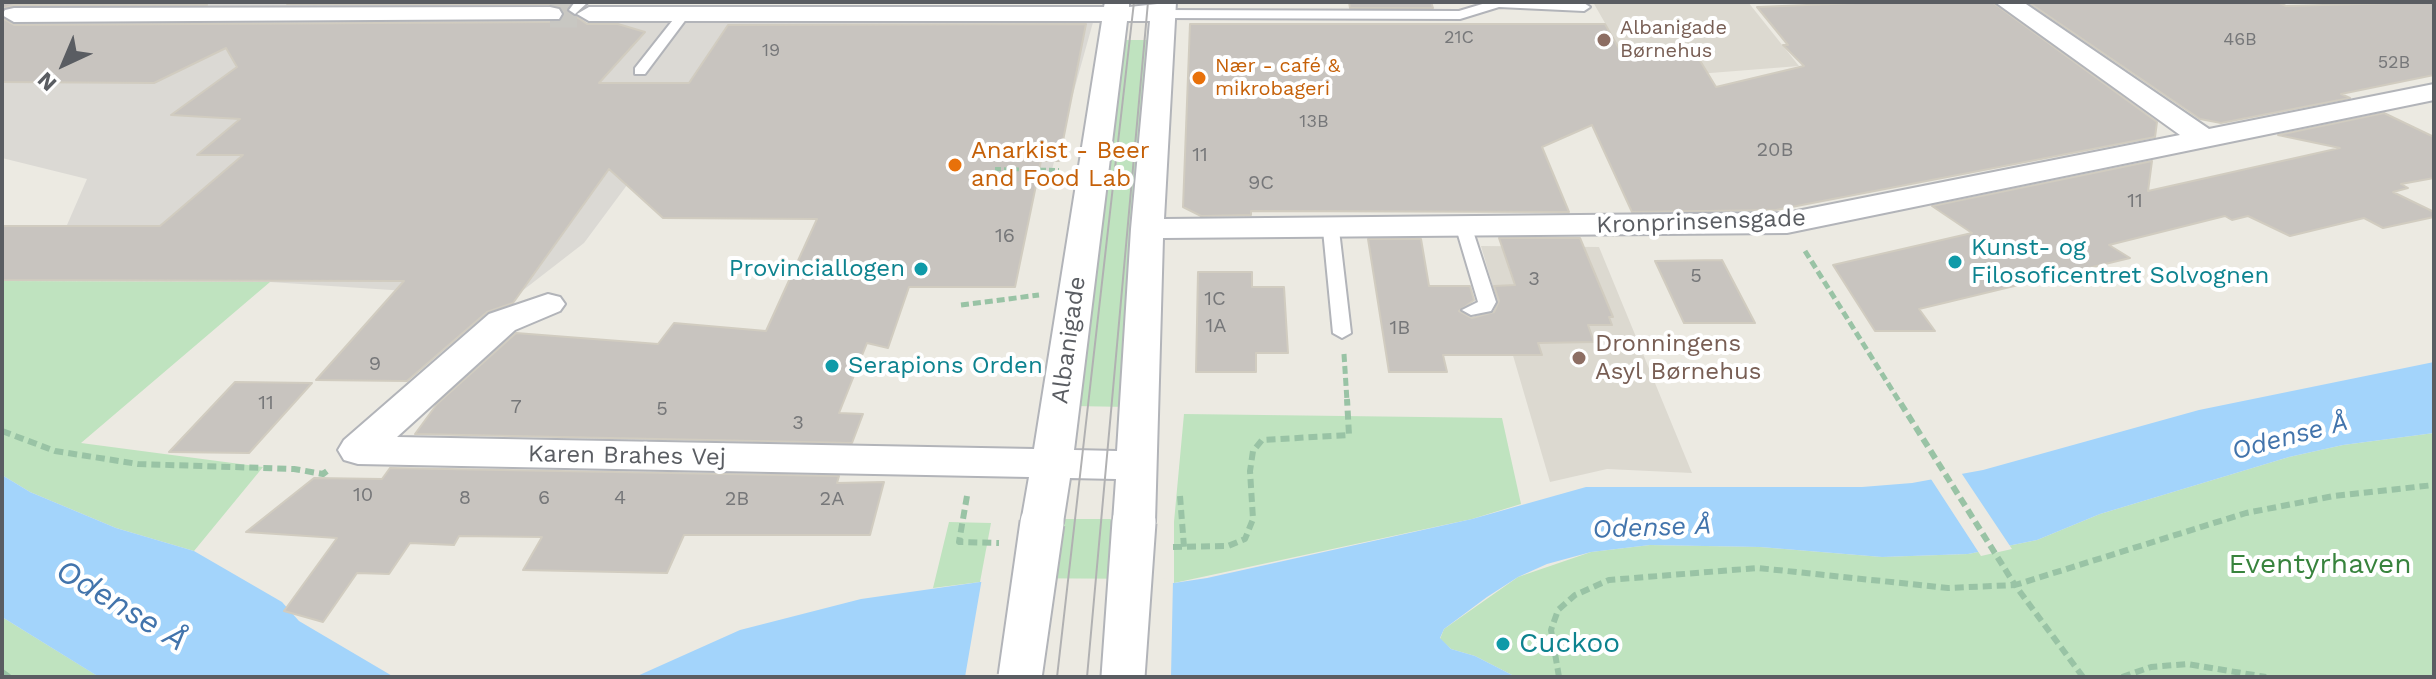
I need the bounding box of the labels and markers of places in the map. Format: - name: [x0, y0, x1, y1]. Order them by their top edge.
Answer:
- place label: Albanigade Børnehus: [1620, 16, 1727, 63]
- marker: Albanigade Børnehus: [1595, 31, 1613, 49]
- place label: Nær - café & mikrobageri: [1215, 54, 1340, 101]
- marker: Nær - café & mikrobageri: [1190, 69, 1208, 87]
- place label: Anarkist - Beer and Food Lab: [971, 137, 1150, 193]
- marker: Anarkist - Beer and Food Lab: [946, 156, 964, 174]
- place label: Kunst- og Filosoficentret Solvognen: [1971, 234, 2269, 290]
- marker: Kunst- og Filosoficentret Solvognen: [1946, 253, 1964, 271]
- place label: Provinciallogen: [729, 255, 905, 283]
- marker: Provinciallogen: [912, 260, 930, 278]
- place label: Dronningens Asyl Børnehus: [1595, 330, 1761, 386]
- marker: Dronningens Asyl Børnehus: [1570, 349, 1588, 367]
- place label: Serapions Orden: [848, 352, 1043, 380]
- marker: Serapions Orden: [823, 357, 841, 375]
- place label: Cuckoo: [1519, 627, 1620, 661]
- marker: Cuckoo: [1494, 635, 1512, 653]

